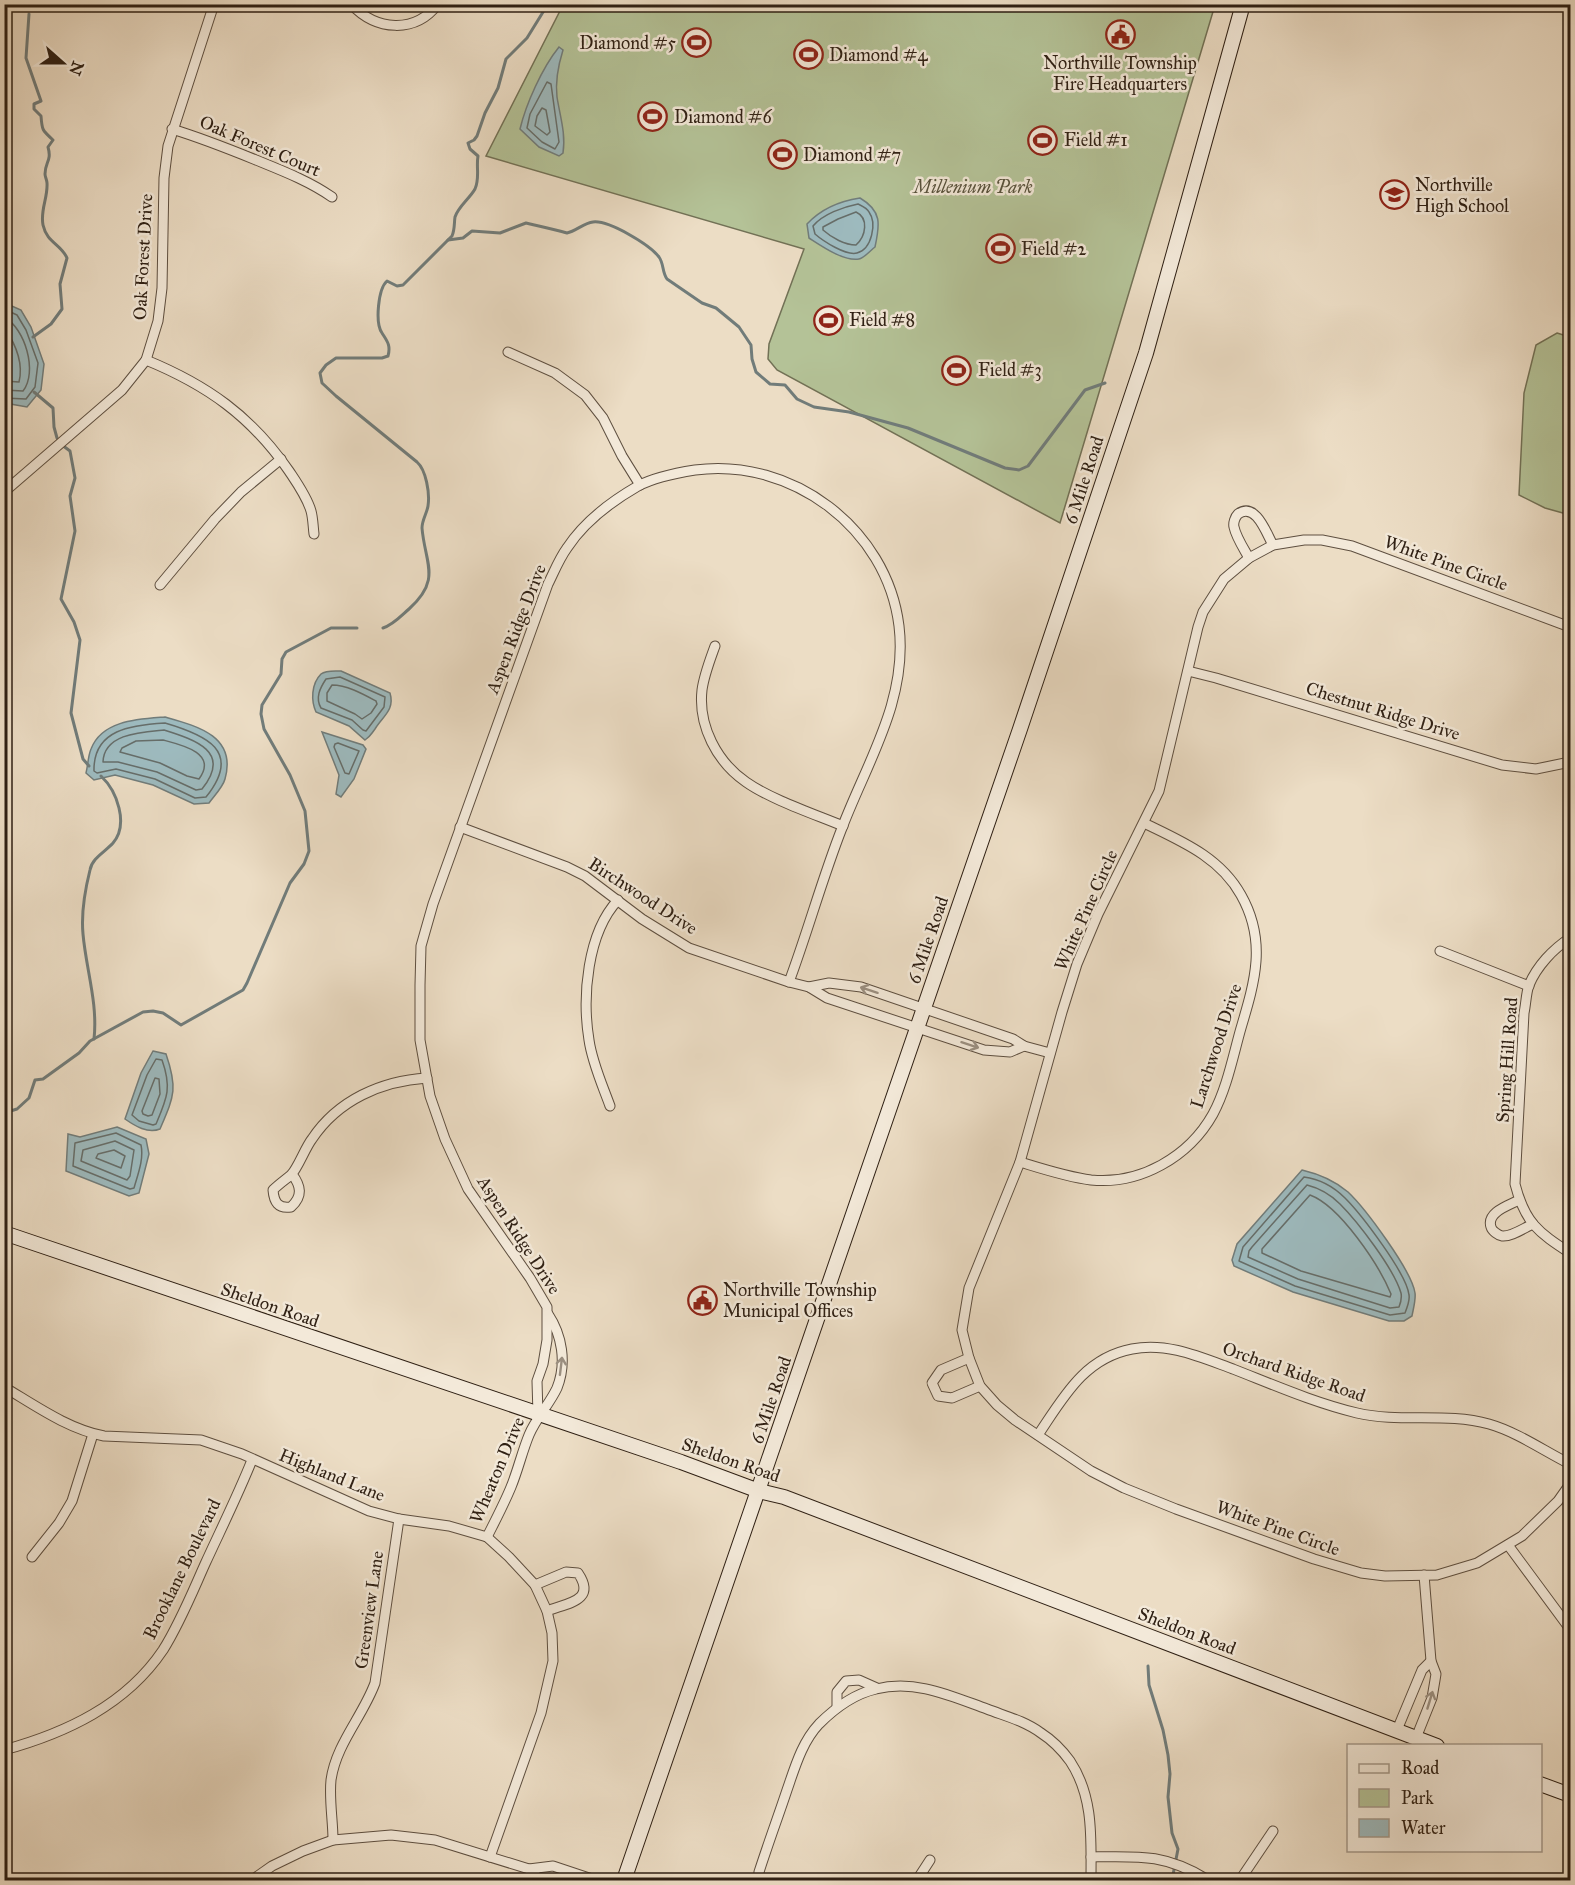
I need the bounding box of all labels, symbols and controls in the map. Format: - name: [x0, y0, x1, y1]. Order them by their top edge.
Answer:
- public building icon: Northville Township Fire Headquarters: [1104, 18, 1136, 50]
- sports icon: Diamond #5: [681, 27, 713, 59]
- place label: Diamond #5: [579, 32, 677, 54]
- north arrow: [33, 33, 93, 93]
- sports icon: Diamond #4: [792, 39, 824, 71]
- place label: Diamond #4: [829, 44, 928, 66]
- place label: Northville Township Fire Headquarters: [1043, 52, 1197, 96]
- text: N: [65, 58, 88, 78]
- sports icon: Diamond #6: [637, 101, 669, 133]
- place label: Diamond #6: [674, 106, 772, 128]
- street label: Oak Forest Court: [196, 111, 324, 182]
- sports icon: Field #1: [1027, 124, 1059, 156]
- place label: Field #1: [1064, 129, 1128, 151]
- sports icon: Diamond #7: [766, 139, 798, 171]
- place label: Diamond #7: [803, 144, 901, 166]
- place label: Northville High School: [1415, 174, 1509, 218]
- park label: Millenium Park: [912, 176, 1033, 198]
- school or university icon: Northville High School: [1378, 179, 1410, 211]
- street label: Oak Forest Drive: [129, 193, 157, 321]
- sports icon: Field #2: [984, 233, 1016, 265]
- place label: Field #2: [1021, 238, 1087, 260]
- sports icon: Field #8: [812, 304, 844, 336]
- place label: Field #8: [849, 309, 915, 331]
- sports icon: Field #3: [941, 354, 973, 386]
- place label: Field #3: [978, 359, 1042, 381]
- street label: 6 Mile Road: [1059, 433, 1109, 527]
- street label: White Pine Circle: [1381, 530, 1511, 596]
- street label: Aspen Ridge Drive: [481, 561, 552, 698]
- street label: Chestnut Ridge Drive: [1303, 677, 1463, 746]
- street label: White Pine Circle: [1050, 846, 1122, 974]
- street label: Birchwood Drive: [584, 853, 702, 939]
- street label: 6 Mile Road: [903, 893, 953, 987]
- street label: Larchwood Drive: [1186, 981, 1246, 1111]
- one-way arrow: [860, 984, 879, 995]
- street label: Spring Hill Road: [1492, 997, 1523, 1123]
- one-way arrow: [960, 1041, 979, 1052]
- street label: Aspen Ridge Drive: [471, 1171, 565, 1299]
- street label: Sheldon Road: [218, 1278, 322, 1332]
- place label: Northville Township Municipal Offices: [723, 1279, 877, 1322]
- public building icon: Northville Township Municipal Offices: [686, 1284, 718, 1316]
- street label: Orchard Ridge Road: [1219, 1337, 1368, 1408]
- street label: 6 Mile Road: [746, 1353, 796, 1447]
- one-way arrow: [556, 1356, 567, 1376]
- street label: Wheaton Drive: [465, 1414, 529, 1526]
- street label: Sheldon Road: [679, 1433, 783, 1487]
- street label: Highland Lane: [275, 1444, 388, 1507]
- street label: Brooklane Boulevard: [138, 1495, 226, 1643]
- street label: White Pine Circle: [1213, 1495, 1343, 1561]
- street label: Greenview Lane: [350, 1549, 388, 1671]
- street label: Sheldon Road: [1135, 1602, 1239, 1660]
- one-way arrow: [1425, 1691, 1436, 1710]
- legend: [1347, 1744, 1542, 1852]
- text: Road: [1401, 1757, 1439, 1779]
- text: Park: [1401, 1787, 1434, 1809]
- text: Water: [1401, 1817, 1446, 1839]

